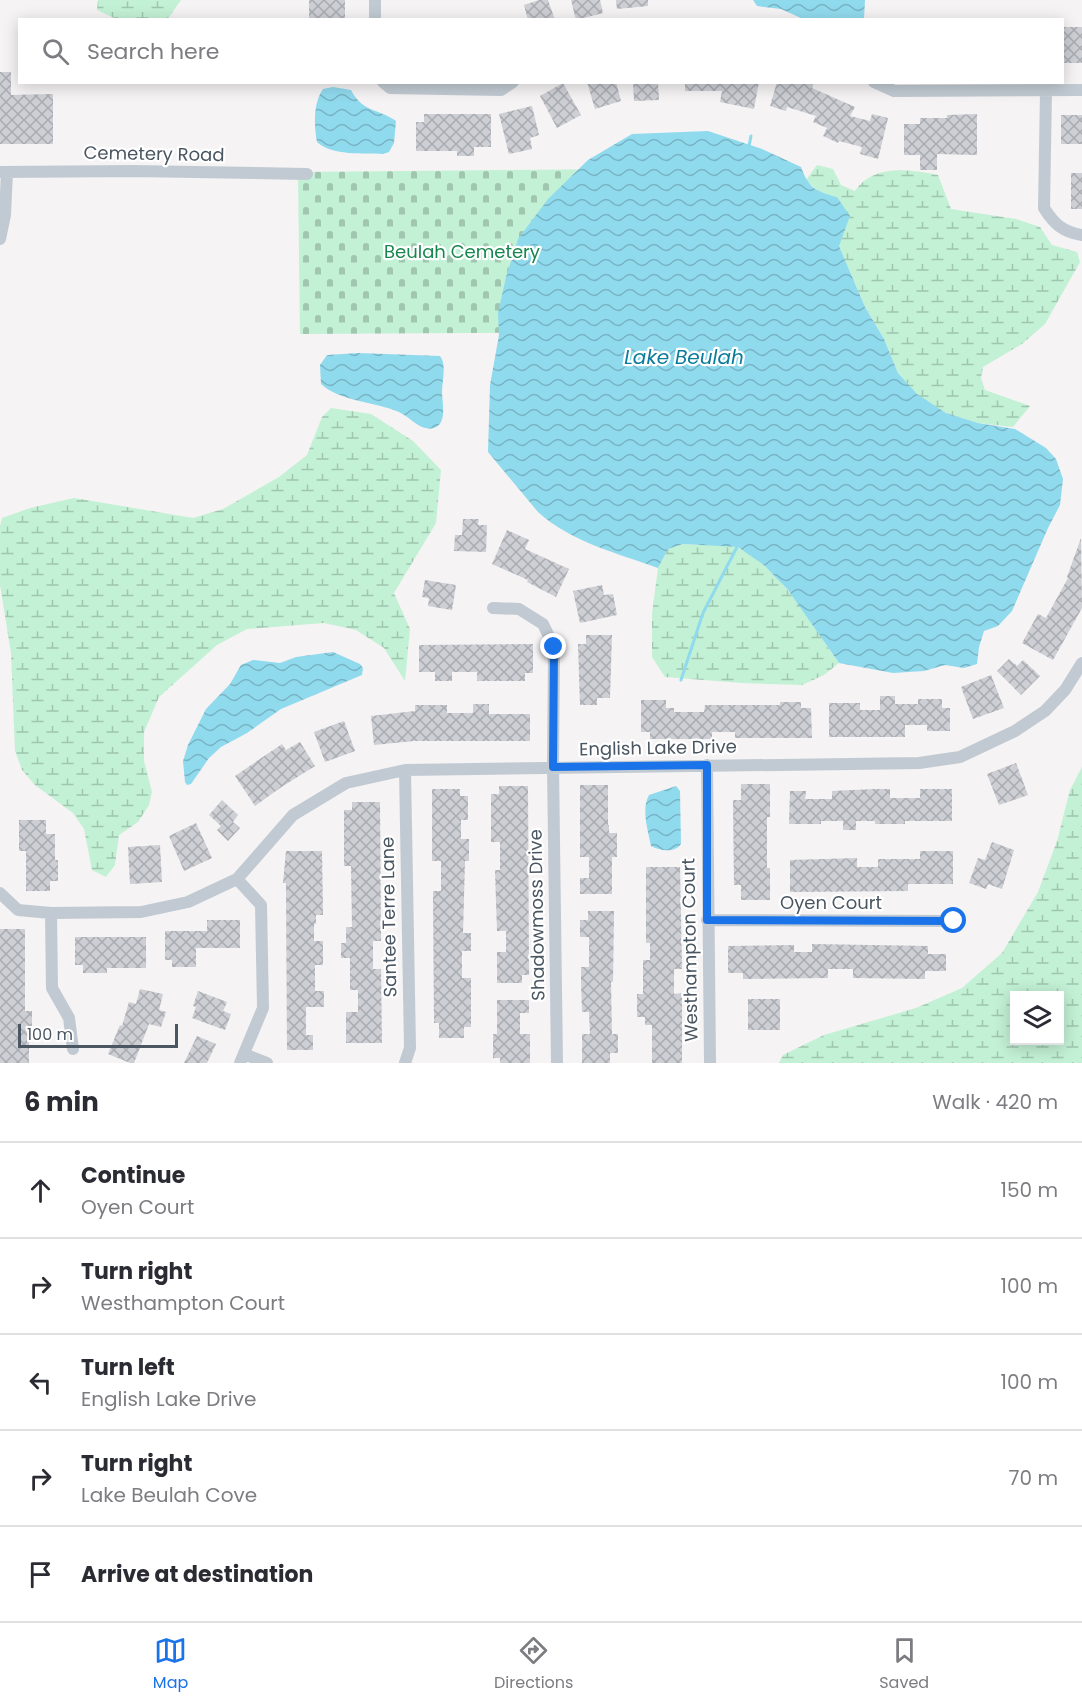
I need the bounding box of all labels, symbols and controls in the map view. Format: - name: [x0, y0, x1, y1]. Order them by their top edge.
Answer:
- search box: [18, 18, 1064, 84]
- icon: search: [39, 35, 72, 68]
- text: Search here: [87, 36, 220, 67]
- street label: Cemetery Road: [83, 140, 225, 167]
- park label: Beulah Cemetery: [384, 239, 540, 264]
- water label: Lake Beulah: [624, 343, 744, 371]
- route end: [540, 633, 566, 659]
- street label: English Lake Drive: [579, 734, 737, 761]
- street label: Shadowmoss Drive: [523, 829, 550, 1001]
- street label: Santee Terre Lane: [375, 836, 402, 998]
- street label: Westhampton Court: [675, 858, 704, 1042]
- street label: Oyen Court: [780, 890, 882, 915]
- route start: [940, 907, 966, 933]
- map controls: [1010, 991, 1064, 1045]
- button: layers: [1010, 991, 1064, 1045]
- scale bar: [18, 1021, 178, 1048]
- text: 100 m: [27, 1023, 73, 1046]
- text: 6 min: [24, 1084, 99, 1120]
- text: Walk · 420 m: [932, 1088, 1058, 1116]
- text: Continue: [81, 1160, 185, 1191]
- icon: ahead: [24, 1174, 57, 1207]
- text: 150 m: [1001, 1176, 1058, 1204]
- text: Oyen Court: [81, 1193, 194, 1221]
- text: Turn right: [81, 1256, 192, 1287]
- icon: right: [24, 1270, 57, 1303]
- text: 100 m: [1001, 1272, 1058, 1300]
- text: Westhampton Court: [81, 1289, 285, 1317]
- text: Turn left: [81, 1352, 175, 1383]
- icon: left: [24, 1366, 57, 1399]
- text: 100 m: [1001, 1368, 1058, 1396]
- text: English Lake Drive: [81, 1385, 256, 1413]
- text: Turn right: [81, 1448, 192, 1479]
- icon: right: [24, 1462, 57, 1495]
- text: 70 m: [1009, 1464, 1058, 1492]
- text: Lake Beulah Cove: [81, 1481, 257, 1509]
- icon: arrive: [24, 1558, 57, 1591]
- text: Arrive at destination: [81, 1559, 313, 1590]
- tab: Map: [153, 1634, 188, 1695]
- tab: Directions: [494, 1634, 573, 1695]
- tab: Saved: [879, 1634, 929, 1695]

